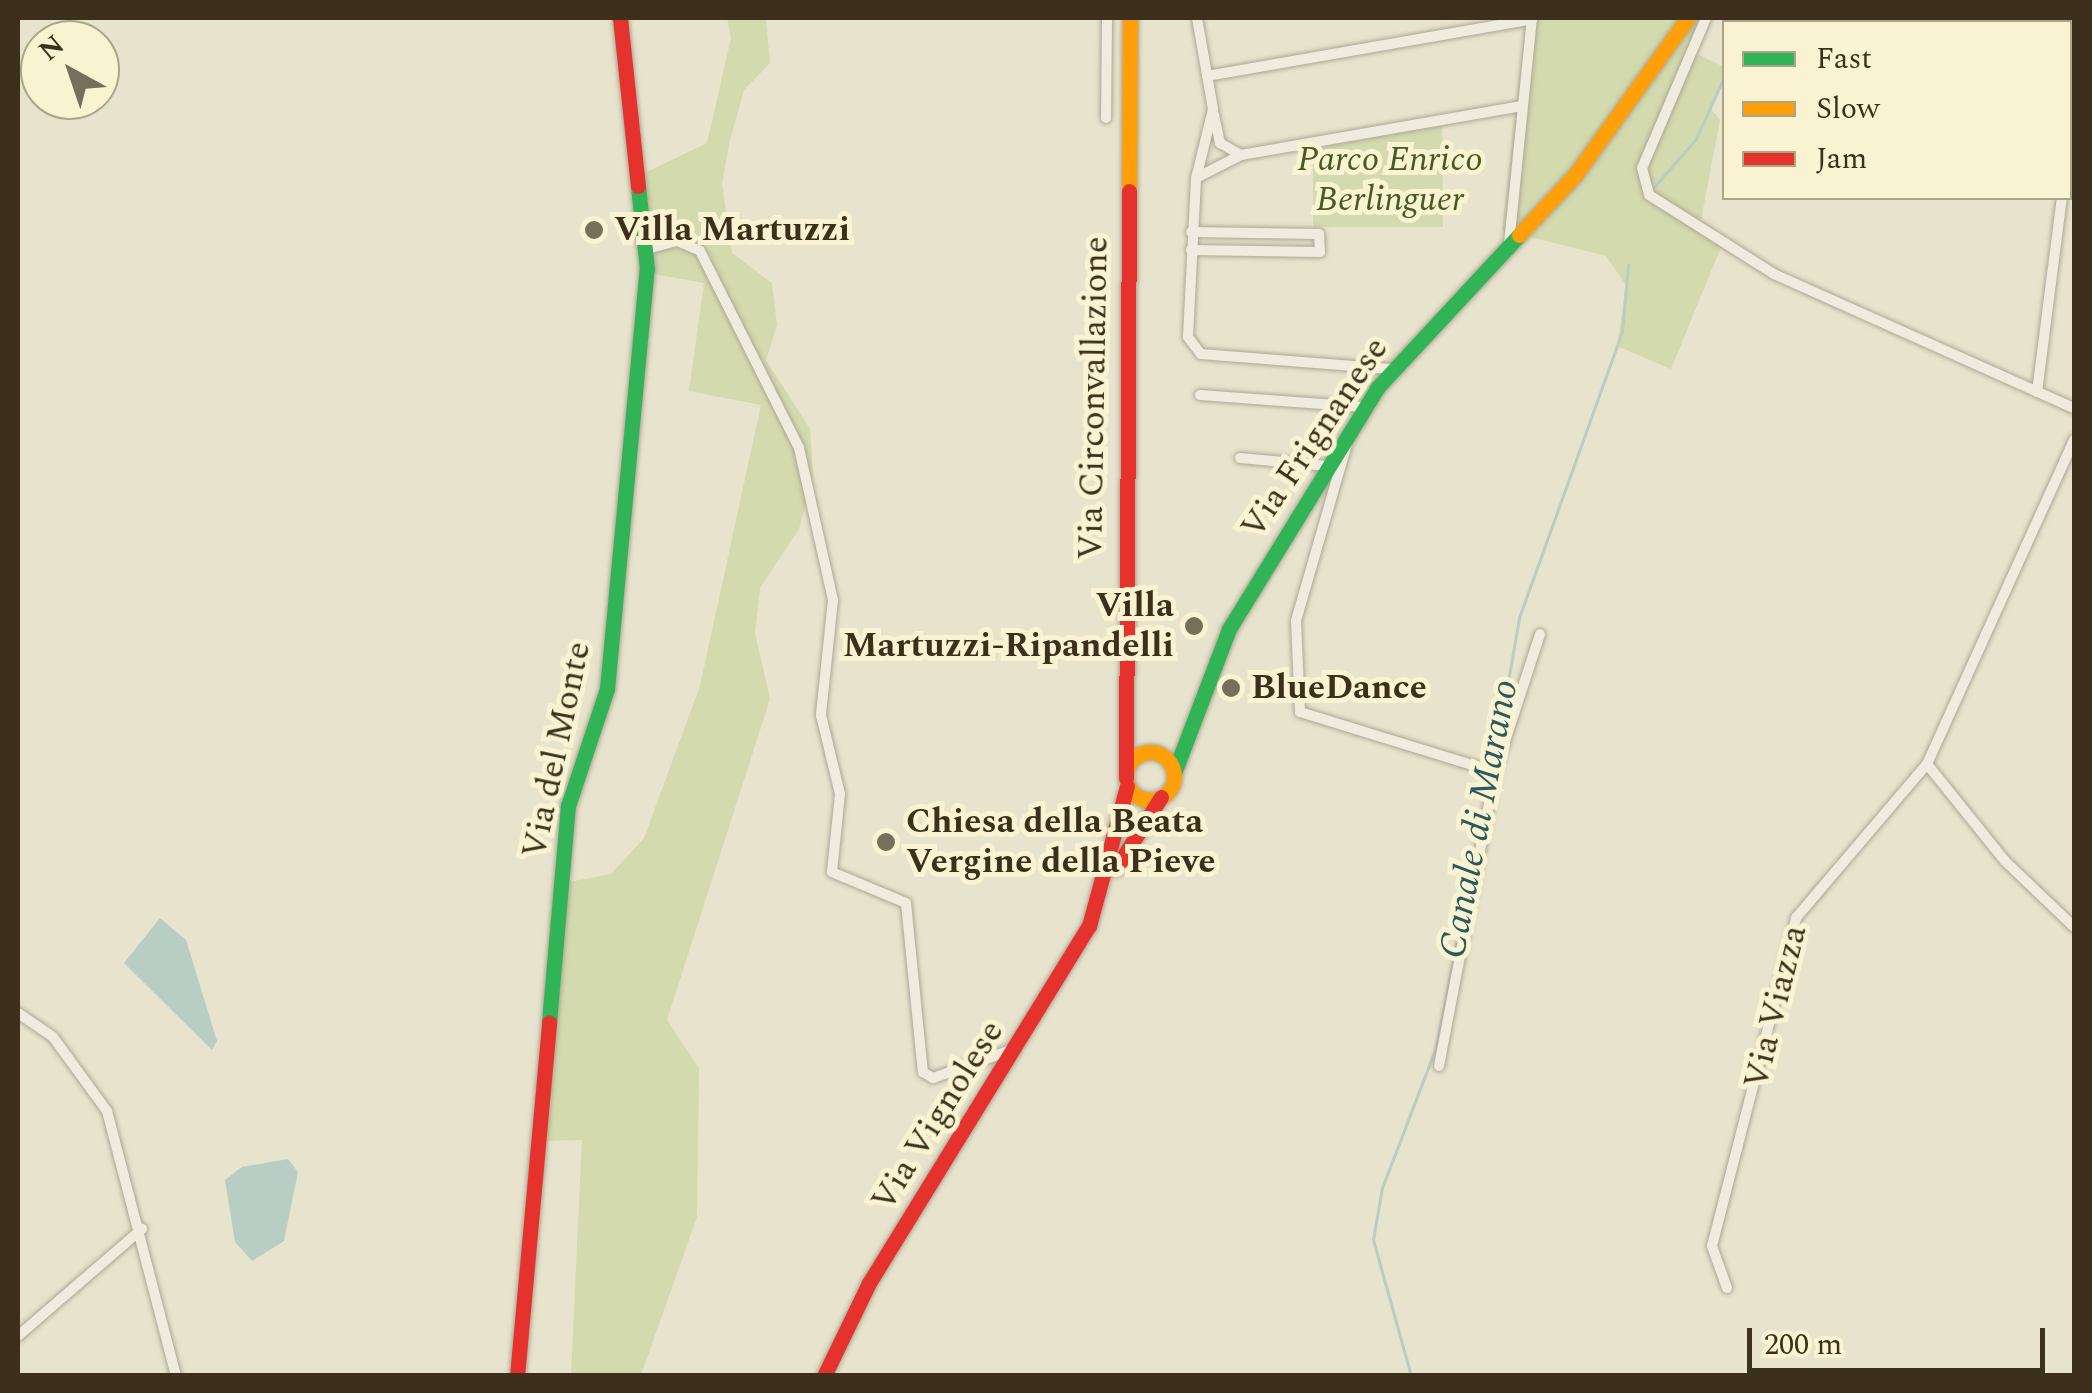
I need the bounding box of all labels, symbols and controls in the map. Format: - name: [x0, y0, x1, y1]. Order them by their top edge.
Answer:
- north arrow: [20, 20, 120, 120]
- legend: [1722, 20, 2072, 200]
- text: N: [29, 24, 74, 72]
- text: Fast: [1816, 36, 1872, 82]
- text: Slow: [1816, 86, 1880, 132]
- text: Jam: [1816, 136, 1867, 182]
- park label: Parco Enrico Berlinguer: [1297, 139, 1483, 221]
- place label: Villa Martuzzi: [614, 209, 850, 251]
- marker: Villa Martuzzi: [583, 219, 605, 241]
- street label: Via Circonvallazione: [1070, 236, 1118, 560]
- street label: Via Frignanese: [1232, 329, 1398, 547]
- place label: Villa Martuzzi-Ripandelli: [843, 585, 1174, 667]
- marker: Villa Martuzzi-Ripandelli: [1183, 615, 1205, 637]
- street label: Via del Monte: [514, 638, 600, 862]
- place label: BlueDance: [1251, 667, 1427, 709]
- water label: Canale di Marano: [1431, 676, 1529, 962]
- marker: BlueDance: [1220, 677, 1242, 699]
- place label: Chiesa della Beata Vergine della Pieve: [906, 801, 1216, 883]
- marker: Chiesa della Beata Vergine della Pieve: [875, 831, 897, 853]
- street label: Via Viazza: [1735, 921, 1817, 1093]
- street label: Via Vignolese: [863, 1013, 1013, 1219]
- scale bar: [1752, 1308, 2050, 1370]
- text: 200 m: [1764, 1322, 1842, 1368]

